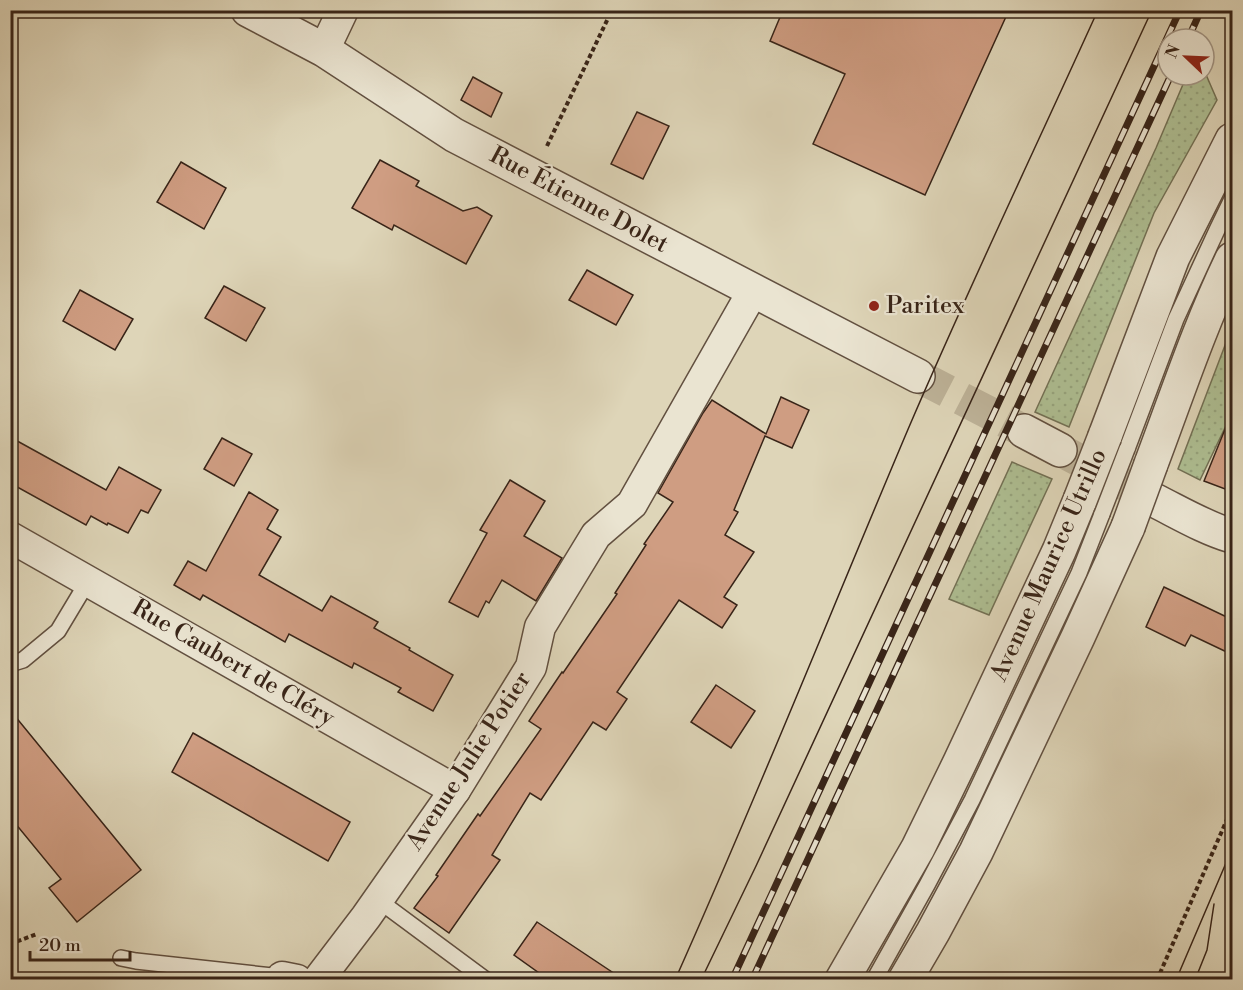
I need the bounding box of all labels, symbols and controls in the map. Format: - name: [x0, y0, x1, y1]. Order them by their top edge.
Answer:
- north arrow: [1156, 27, 1216, 87]
- text: N: [1161, 41, 1185, 61]
- street label: Rue Étienne Dolet: [485, 139, 674, 260]
- place label: Paritex: [886, 291, 965, 321]
- marker: Paritex: [867, 299, 881, 313]
- street label: Avenue Maurice Utrillo: [984, 444, 1114, 687]
- street label: Rue Caubert de Cléry: [126, 593, 340, 733]
- street label: Avenue Julie Potier: [399, 666, 538, 857]
- scale bar: [30, 924, 130, 962]
- text: 20 m: [39, 934, 81, 957]

